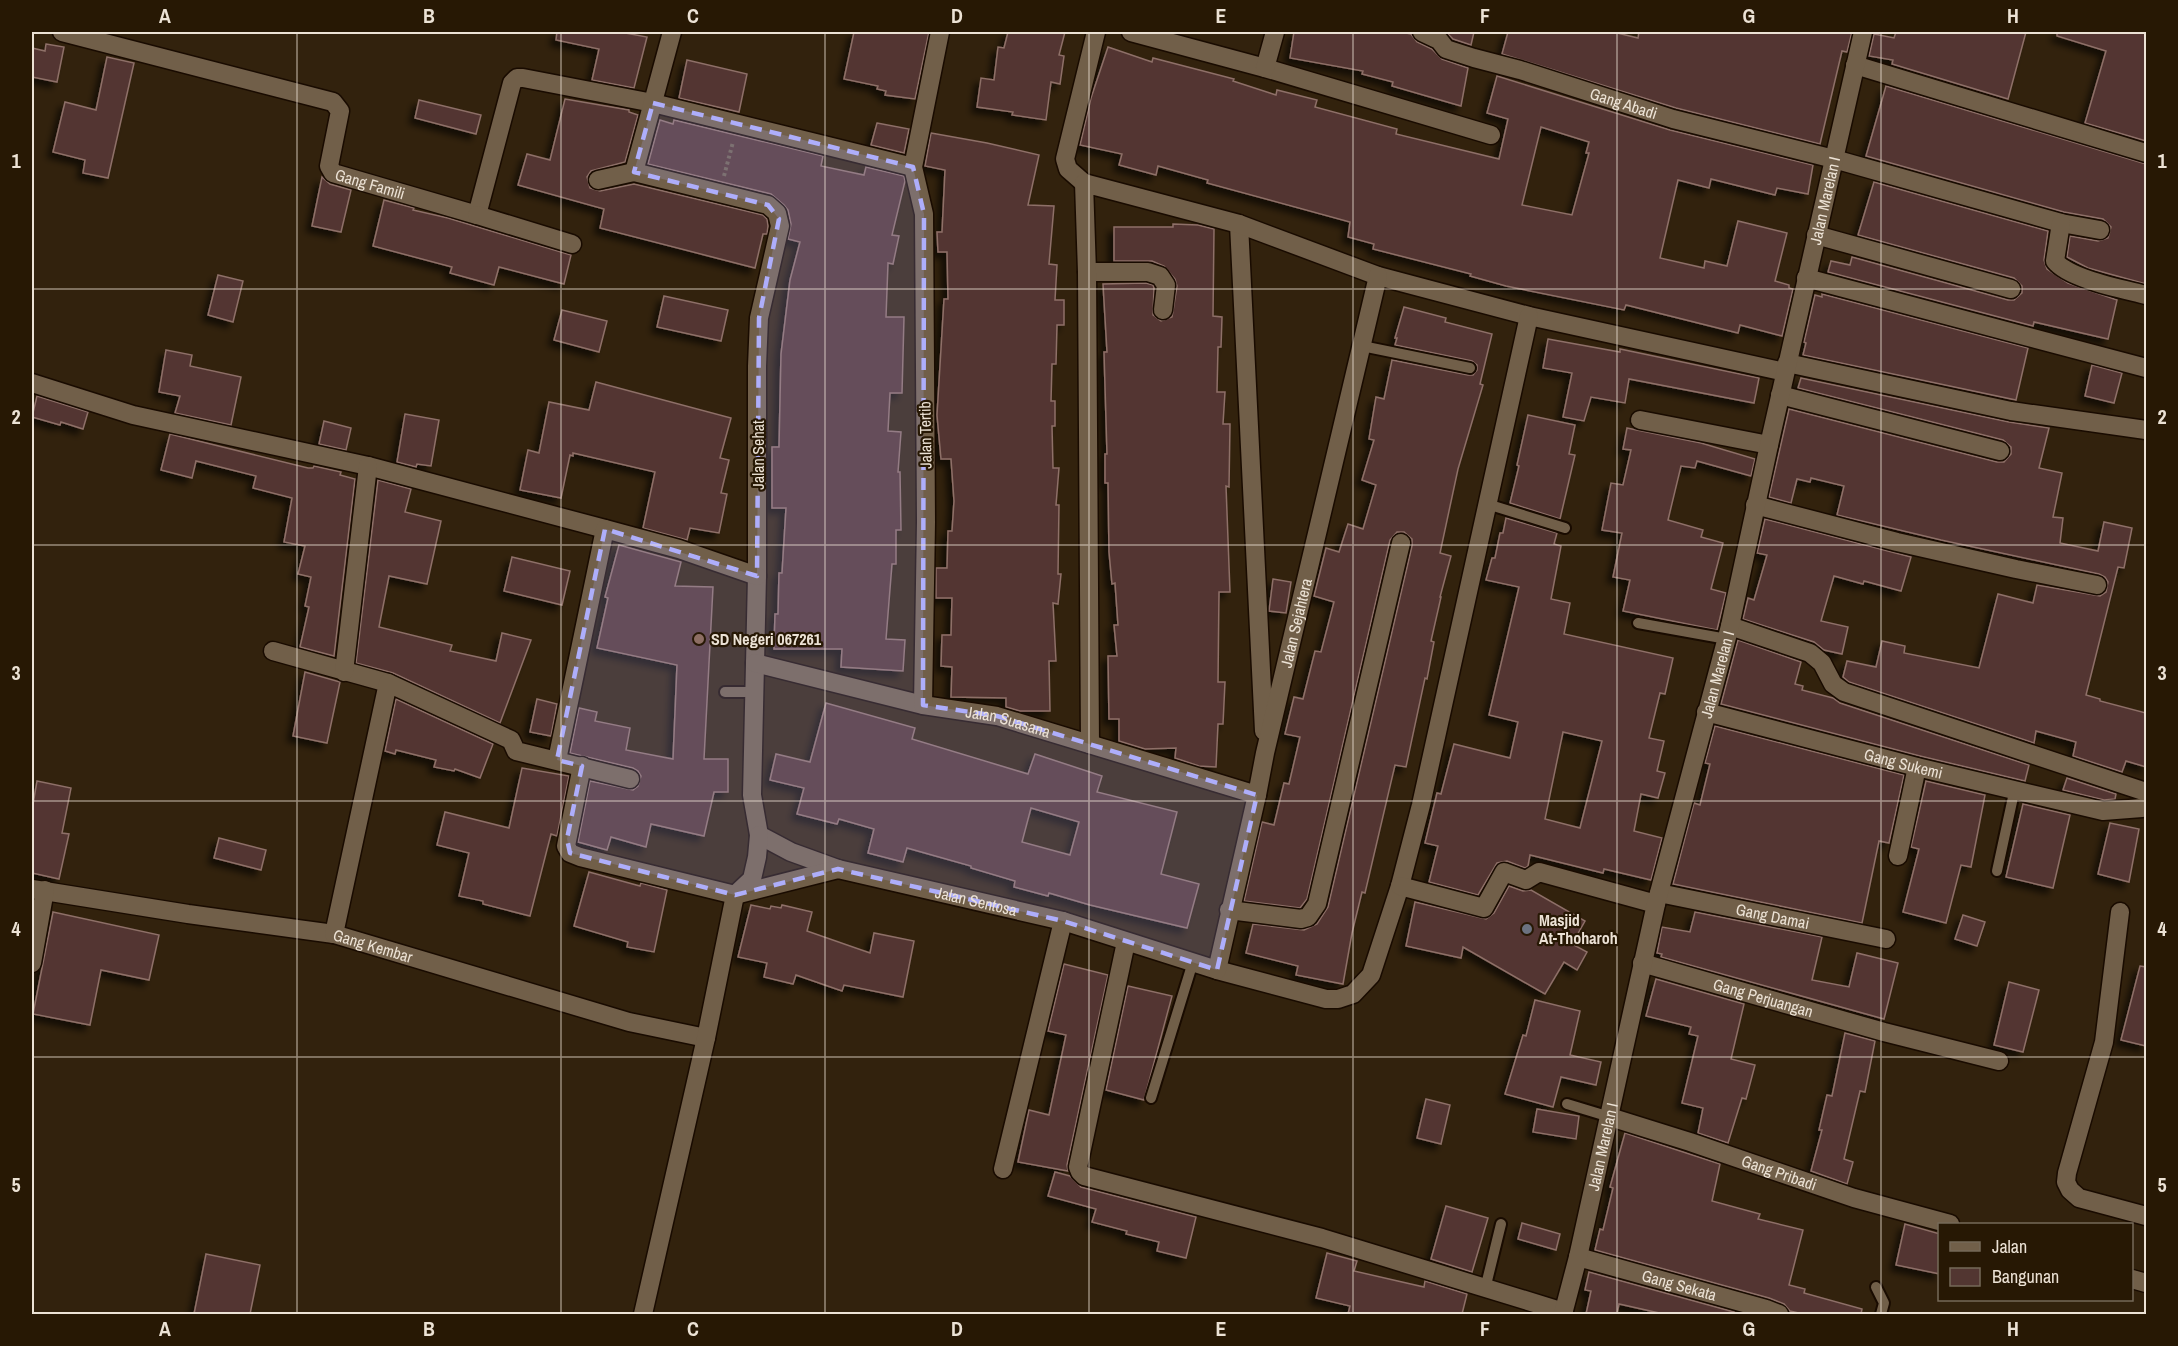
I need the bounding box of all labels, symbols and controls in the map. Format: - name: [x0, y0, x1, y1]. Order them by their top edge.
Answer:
- text: A: [159, 2, 171, 29]
- text: B: [423, 2, 435, 29]
- text: C: [687, 2, 699, 29]
- text: D: [951, 2, 963, 29]
- text: E: [1216, 2, 1227, 29]
- text: F: [1480, 2, 1490, 29]
- text: G: [1743, 2, 1755, 29]
- text: H: [2007, 2, 2019, 29]
- street label: Gang Abadi: [1587, 82, 1660, 124]
- text: 1: [11, 147, 21, 174]
- text: 1: [2157, 147, 2167, 174]
- street label: Jalan Marelan I: [1804, 154, 1845, 247]
- street label: Gang Famili: [333, 163, 407, 204]
- street label: Jalan Tertib: [913, 401, 937, 469]
- text: 2: [11, 403, 21, 430]
- text: 2: [2157, 403, 2167, 430]
- street label: Jalan Sehat: [747, 420, 769, 490]
- street label: Jalan Sejahtera: [1275, 575, 1317, 670]
- place label: SD Negeri 067261: [711, 628, 822, 650]
- street label: Jalan Marelan I: [1695, 628, 1739, 721]
- marker: SD Negeri 067261: [692, 632, 706, 646]
- text: 3: [11, 659, 21, 686]
- text: 3: [2157, 659, 2167, 686]
- street label: Jalan Suasana: [964, 701, 1054, 743]
- street label: Gang Sukemi: [1862, 743, 1945, 784]
- street label: Jalan Sentosa: [933, 881, 1020, 921]
- street label: Gang Damai: [1734, 898, 1811, 934]
- place label: Masjid At-Thoharoh: [1539, 909, 1618, 949]
- text: 4: [11, 915, 21, 942]
- text: 4: [2157, 915, 2167, 942]
- marker: Masjid At-Thoharoh: [1520, 922, 1534, 936]
- street label: Gang Kembar: [331, 923, 416, 968]
- street label: Gang Perjuangan: [1711, 973, 1816, 1022]
- street label: Jalan Marelan I: [1582, 1100, 1623, 1193]
- street label: Gang Pribadi: [1739, 1149, 1820, 1195]
- text: 5: [11, 1171, 21, 1198]
- text: 5: [2157, 1171, 2167, 1198]
- legend: [1938, 1223, 2133, 1301]
- text: Jalan: [1992, 1234, 2027, 1259]
- street label: Gang Sekata: [1639, 1264, 1720, 1306]
- text: Bangunan: [1992, 1264, 2059, 1289]
- text: A: [159, 1315, 171, 1342]
- text: B: [423, 1315, 435, 1342]
- text: C: [687, 1315, 699, 1342]
- text: D: [951, 1315, 963, 1342]
- text: E: [1216, 1315, 1227, 1342]
- text: F: [1480, 1315, 1490, 1342]
- text: G: [1743, 1315, 1755, 1342]
- text: H: [2007, 1315, 2019, 1342]

